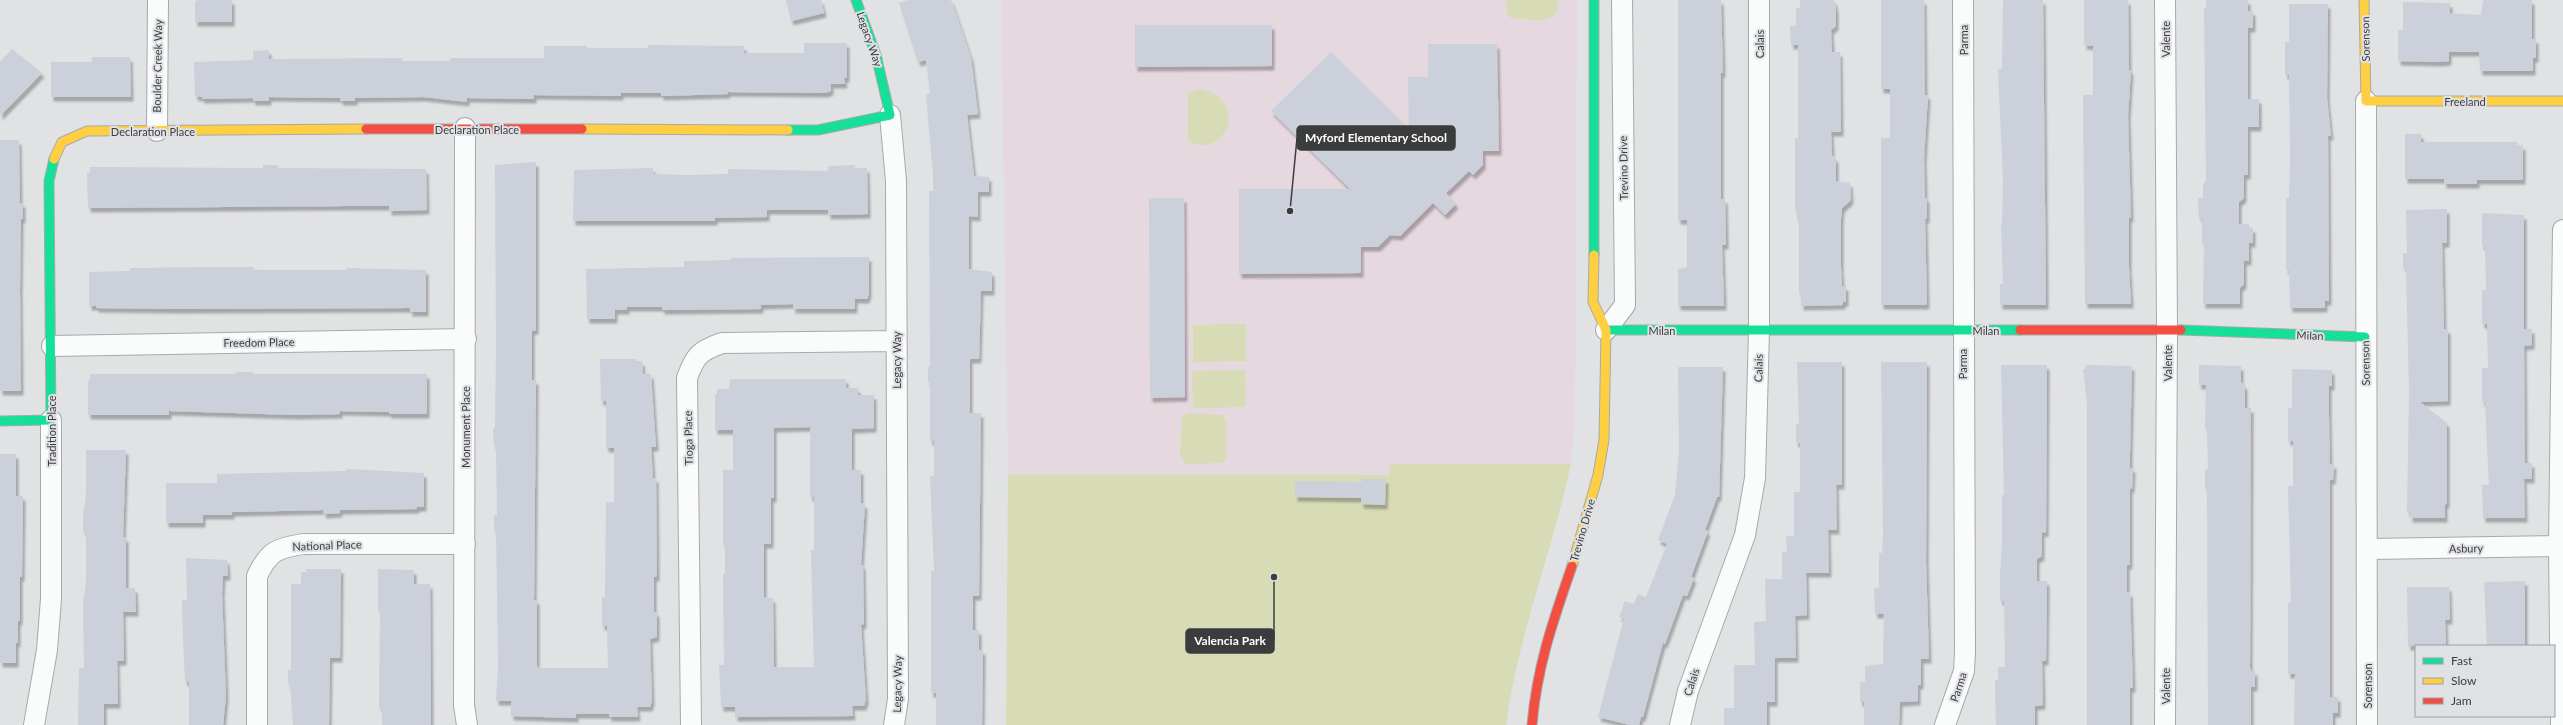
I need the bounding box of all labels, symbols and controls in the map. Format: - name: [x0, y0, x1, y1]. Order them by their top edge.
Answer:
- street label: Legacy Way: [855, 10, 886, 69]
- street label: Sorenson: [2358, 16, 2372, 62]
- street label: Boulder Creek Way: [150, 19, 164, 113]
- street label: Valente: [2159, 21, 2172, 57]
- street label: Parma: [1957, 25, 1970, 55]
- street label: Calais: [1753, 30, 1766, 58]
- street label: Freeland: [2444, 95, 2486, 108]
- street label: Declaration Place: [435, 123, 519, 136]
- street label: Declaration Place: [111, 125, 195, 138]
- callout: Myford Elementary School: [1297, 126, 1455, 150]
- text: Myford Elementary School: [1305, 130, 1447, 145]
- street label: Trevino Drive: [1616, 135, 1630, 200]
- street label: Milan: [1649, 324, 1675, 337]
- street label: Milan: [1973, 324, 1999, 337]
- street label: Milan: [2296, 328, 2324, 342]
- street label: Legacy Way: [890, 331, 903, 389]
- street label: Freedom Place: [223, 335, 295, 349]
- street label: Sorenson: [2358, 340, 2372, 386]
- street label: Valente: [2161, 345, 2174, 381]
- street label: Parma: [1956, 349, 1969, 379]
- street label: Calais: [1751, 354, 1765, 382]
- street label: Monument Place: [459, 386, 472, 468]
- street label: Tradition Place: [45, 395, 58, 467]
- street label: Tioga Place: [681, 410, 695, 466]
- street label: Trevino Drive: [1567, 497, 1597, 563]
- street label: National Place: [292, 537, 362, 553]
- street label: Asbury: [2449, 541, 2484, 555]
- callout: Valencia Park: [1186, 629, 1274, 653]
- text: Valencia Park: [1193, 633, 1266, 648]
- legend: [2415, 645, 2555, 717]
- text: Fast: [2451, 653, 2473, 668]
- street label: Legacy Way: [890, 655, 904, 713]
- street label: Sorenson: [2361, 663, 2374, 709]
- street label: Calais: [1680, 666, 1702, 697]
- street label: Valente: [2159, 668, 2172, 704]
- street label: Parma: [1947, 671, 1969, 703]
- text: Slow: [2451, 673, 2477, 688]
- text: Jam: [2451, 693, 2472, 708]

